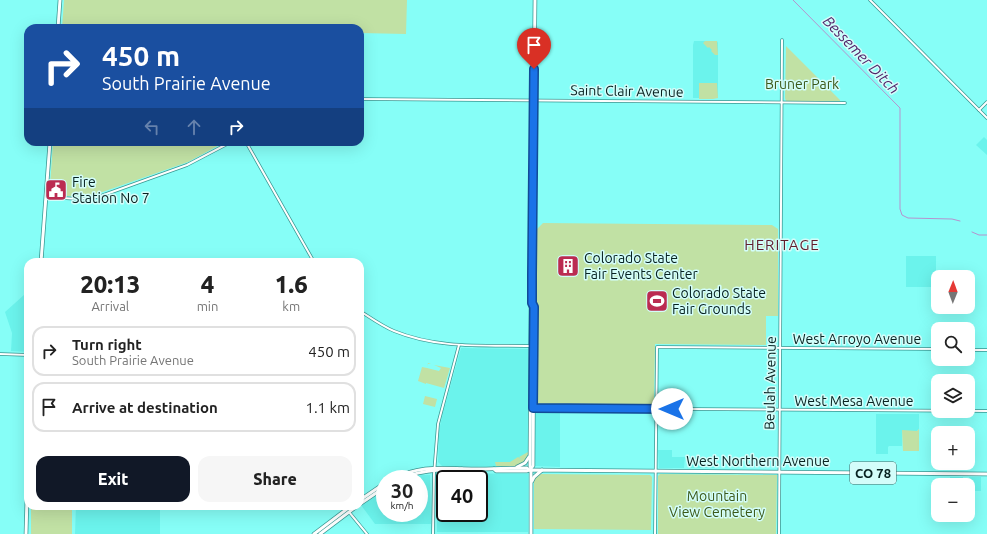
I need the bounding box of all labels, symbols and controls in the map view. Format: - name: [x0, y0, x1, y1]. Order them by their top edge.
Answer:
- water label: Bessemer Ditch: [820, 12, 903, 97]
- pin: [517, 28, 551, 69]
- icon: arrive: [523, 34, 545, 56]
- icon: right: [36, 40, 88, 92]
- text: 450 m: [102, 40, 180, 71]
- text: South Prairie Avenue: [102, 73, 271, 93]
- park label: Bruner Park: [765, 76, 839, 92]
- street label: Saint Clair Avenue: [570, 82, 684, 100]
- icon: left: [141, 116, 163, 138]
- icon: ahead: [183, 116, 205, 138]
- icon: right: [225, 116, 247, 138]
- place label: Fire Station No 7: [72, 174, 150, 206]
- public building icon: Fire Station No 7: [43, 177, 69, 203]
- district label: HERITAGE: [744, 236, 820, 253]
- place label: Colorado State Fair Events Center: [584, 250, 698, 282]
- building icon: Colorado State Fair Events Center: [555, 253, 581, 279]
- north arrow: [931, 270, 975, 314]
- map controls: [931, 270, 975, 522]
- text: 20:13: [80, 271, 140, 298]
- text: 4: [201, 271, 214, 298]
- text: 1.6: [275, 271, 308, 298]
- place label: Colorado State Fair Grounds: [672, 285, 766, 317]
- sports icon: Colorado State Fair Grounds: [644, 288, 670, 314]
- text: Arrival: [91, 299, 129, 313]
- text: min: [197, 299, 218, 313]
- text: km: [282, 299, 300, 313]
- button: search: [931, 322, 975, 366]
- street label: West Arroyo Avenue: [793, 331, 921, 347]
- text: Turn right: [72, 336, 142, 353]
- street label: Beulah Avenue: [761, 336, 779, 430]
- icon: right: [38, 340, 60, 362]
- text: 450 m: [308, 343, 350, 360]
- text: South Prairie Avenue: [72, 353, 194, 367]
- button: layers: [931, 374, 975, 418]
- position arrow: [651, 388, 693, 430]
- street label: West Mesa Avenue: [795, 393, 913, 409]
- icon: arrive: [38, 396, 60, 418]
- text: Arrive at destination: [72, 399, 218, 416]
- text: 1.1 km: [305, 399, 350, 416]
- button: +: [931, 426, 975, 470]
- street label: West Northern Avenue: [686, 453, 830, 469]
- button: Exit: [36, 456, 190, 502]
- button: Share: [198, 456, 352, 502]
- road number: CO 78: [850, 462, 896, 484]
- speed limit sign: 40: [436, 470, 488, 522]
- button: −: [931, 478, 975, 522]
- text: 30: [391, 479, 413, 502]
- park label: Mountain View Cemetery: [669, 488, 765, 520]
- text: km/h: [390, 500, 414, 511]

